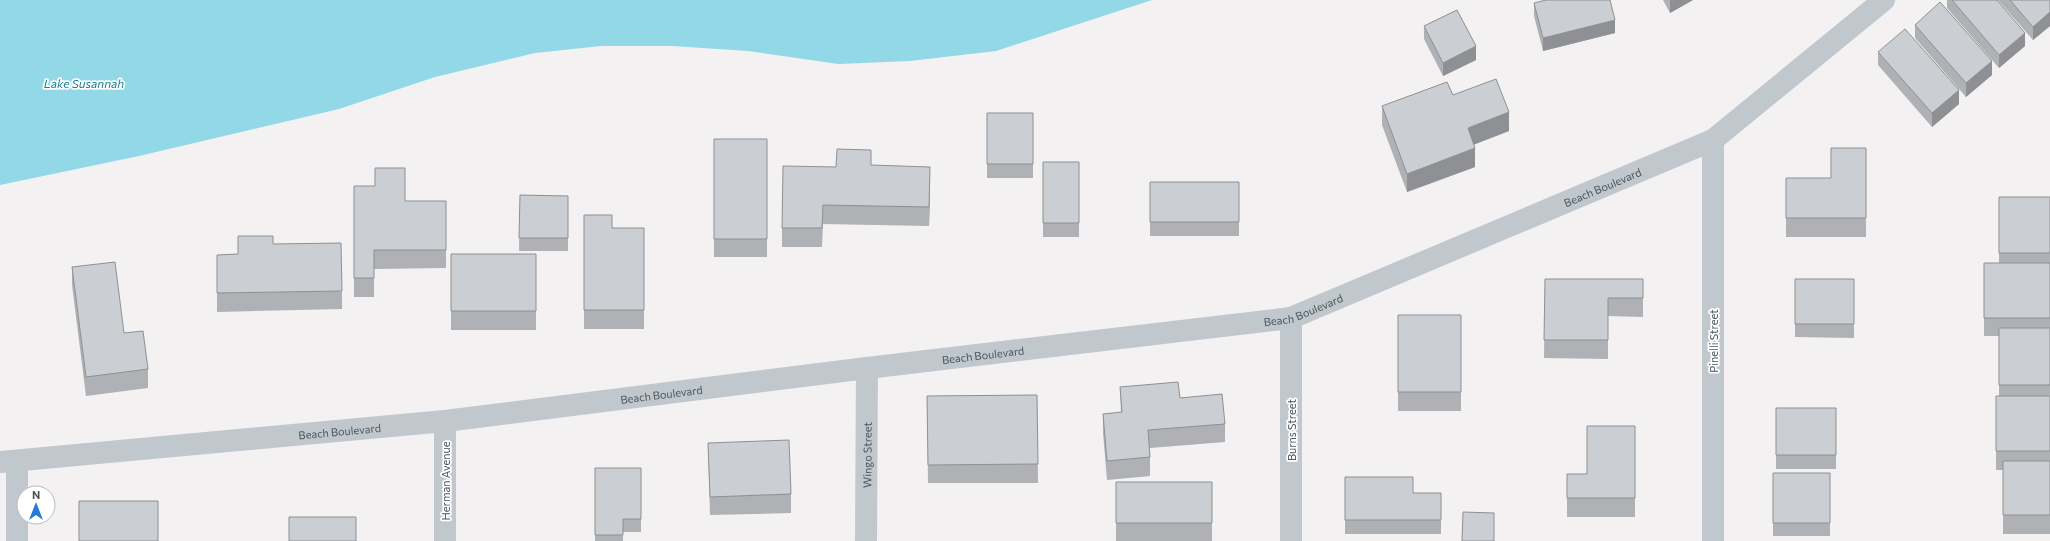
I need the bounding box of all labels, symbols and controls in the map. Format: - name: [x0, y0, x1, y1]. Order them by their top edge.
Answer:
- water label: Lake Susannah: [44, 76, 124, 90]
- street label: Beach Boulevard: [1562, 165, 1643, 209]
- street label: Beach Boulevard: [1263, 291, 1344, 328]
- street label: Pinelli Street: [1707, 309, 1720, 373]
- street label: Beach Boulevard: [941, 343, 1025, 366]
- street label: Beach Boulevard: [620, 382, 703, 405]
- street label: Burns Street: [1285, 398, 1298, 461]
- street label: Beach Boulevard: [298, 420, 381, 441]
- street label: Wingo Street: [860, 421, 873, 488]
- street label: Herman Avenue: [439, 441, 452, 520]
- north arrow: [16, 485, 56, 525]
- text: N: [32, 488, 40, 501]

